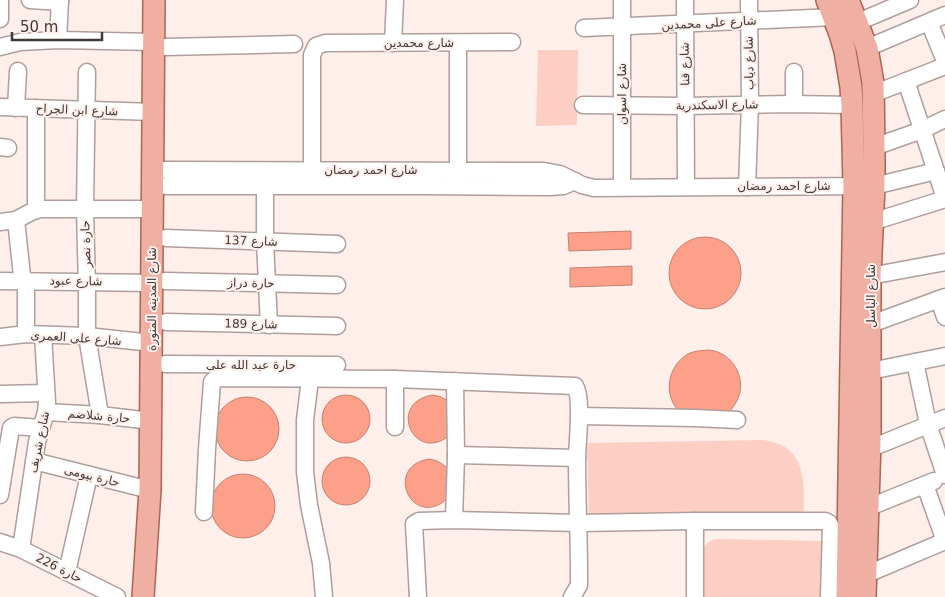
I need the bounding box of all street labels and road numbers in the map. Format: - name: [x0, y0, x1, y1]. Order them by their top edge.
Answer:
- street label: شارع على محمدين: [661, 14, 757, 33]
- street label: شارع محمدين: [384, 36, 454, 51]
- street label: شارع دياب: [742, 36, 757, 90]
- street label: شارع قنا: [678, 42, 693, 86]
- street label: شارع اسوان: [615, 63, 630, 125]
- street label: شارع الاسكندرية: [675, 97, 759, 114]
- street label: شارع ابن الجراح: [35, 102, 118, 119]
- street label: شارع احمد رمضان: [324, 163, 418, 178]
- street label: شارع احمد رمضان: [737, 179, 831, 194]
- street label: حارة نصر: [78, 220, 95, 269]
- street label: شارع 137: [224, 233, 278, 250]
- street label: شارع المدينه المنورة: [145, 247, 160, 351]
- street label: شارع الباسل: [864, 264, 879, 328]
- street label: شارع عبود: [49, 274, 103, 289]
- street label: حارة دراز: [226, 276, 275, 291]
- street label: شارع 189: [224, 317, 278, 332]
- street label: شارع على العمرى: [30, 328, 122, 349]
- street label: حارة عبد الله على: [206, 358, 296, 373]
- street label: حارة شلاضم: [67, 406, 131, 427]
- street label: شارع شريف: [26, 410, 53, 474]
- street label: حارة بيومى: [63, 462, 121, 491]
- street label: حارة 226: [33, 550, 84, 586]

